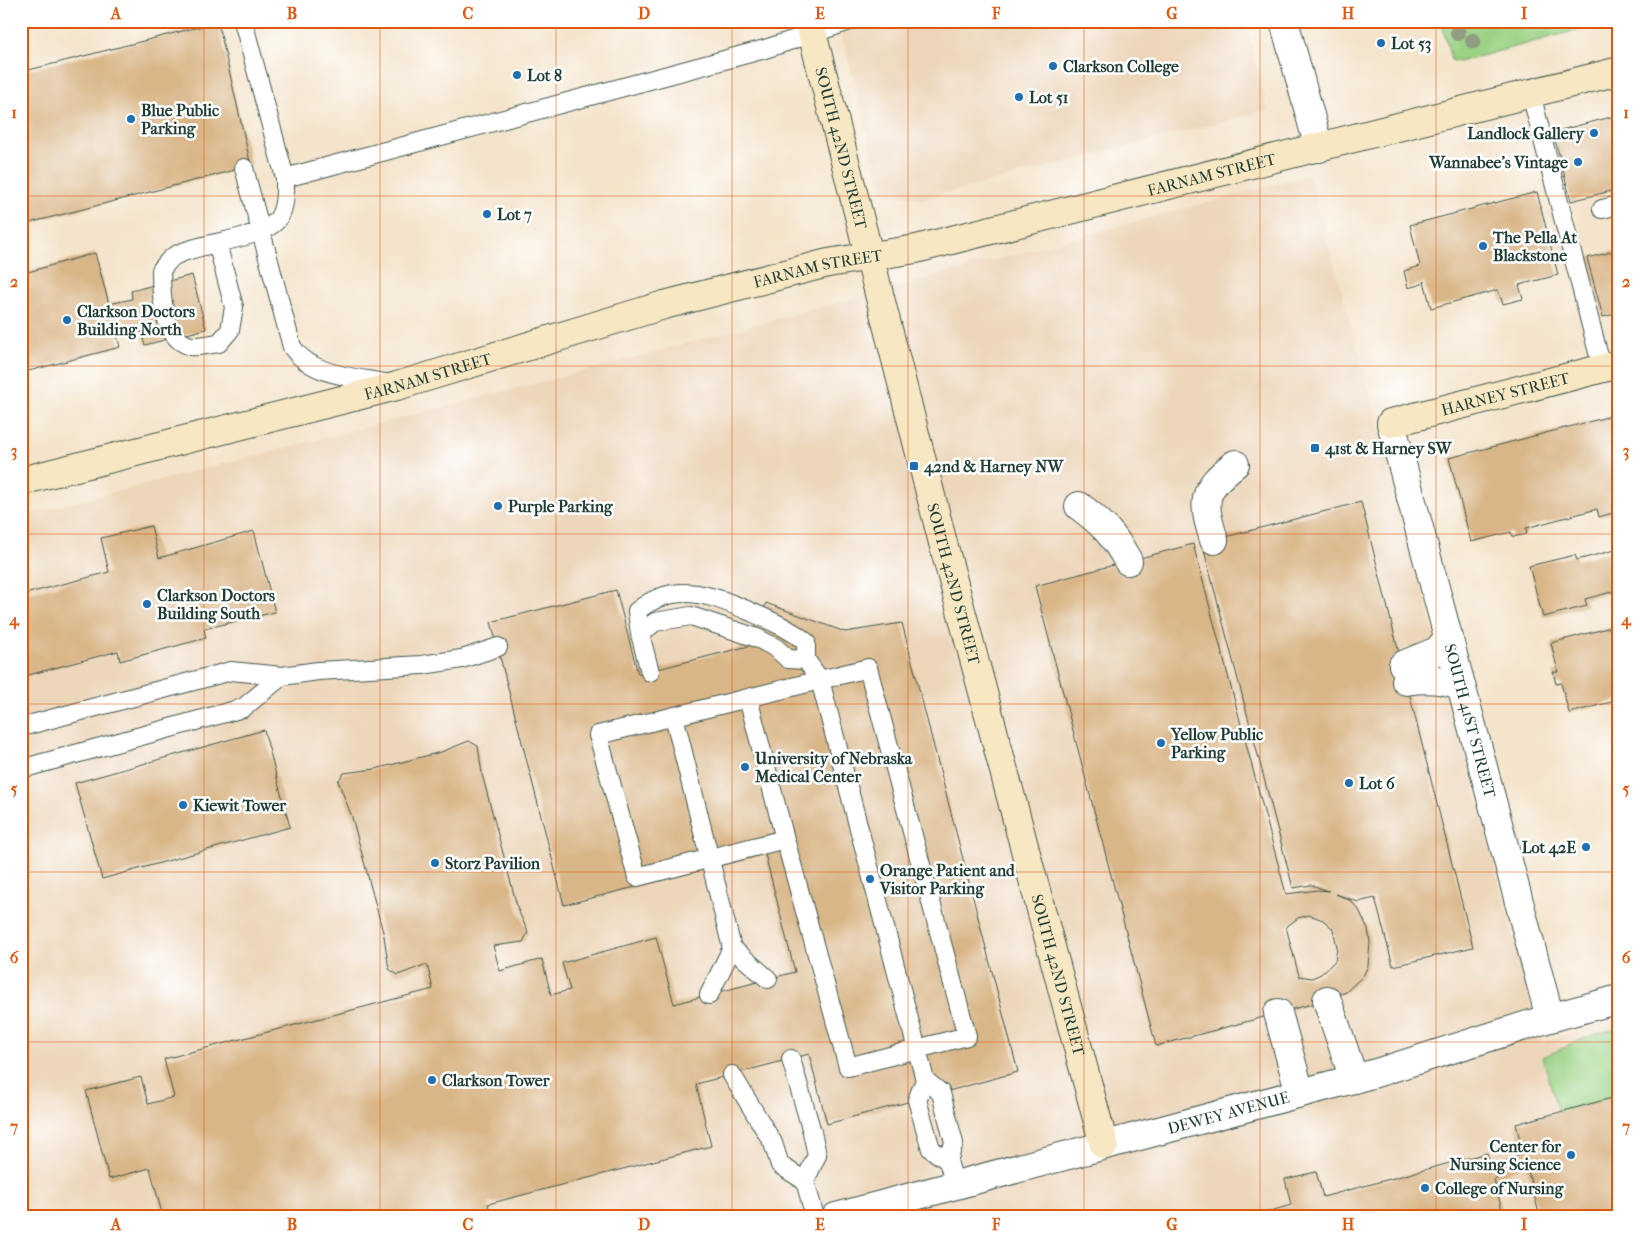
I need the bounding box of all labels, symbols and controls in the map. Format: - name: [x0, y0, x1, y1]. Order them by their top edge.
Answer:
- text: A: [110, 4, 122, 23]
- text: B: [287, 4, 297, 23]
- text: C: [463, 4, 474, 23]
- text: D: [638, 4, 650, 23]
- text: E: [815, 4, 825, 23]
- text: F: [991, 4, 1001, 23]
- text: G: [1166, 4, 1178, 23]
- text: H: [1342, 4, 1355, 23]
- text: I: [1521, 4, 1528, 23]
- place label: Lot 53: [1391, 34, 1431, 54]
- marker: Lot 53: [1375, 37, 1387, 49]
- place label: Clarkson College: [1063, 57, 1179, 77]
- marker: Clarkson College: [1047, 60, 1059, 72]
- street label: SOUTH 42ND STREET: [812, 65, 872, 231]
- place label: Lot 8: [527, 66, 562, 85]
- marker: Lot 8: [511, 69, 523, 81]
- place label: Lot 51: [1029, 88, 1069, 107]
- marker: Lot 51: [1013, 91, 1025, 103]
- place label: Blue Public Parking: [141, 101, 219, 139]
- text: 1: [11, 103, 17, 122]
- text: 1: [1623, 103, 1629, 122]
- marker: Blue Public Parking: [125, 113, 137, 125]
- place label: Landlock Gallery: [1467, 124, 1585, 144]
- marker: Landlock Gallery: [1588, 127, 1600, 139]
- street label: FARNAM STREET: [1145, 149, 1278, 200]
- place label: Wannabee's Vintage: [1428, 153, 1568, 173]
- marker: Wannabee's Vintage: [1572, 156, 1584, 168]
- place label: Lot 7: [497, 205, 532, 224]
- marker: Lot 7: [481, 208, 493, 220]
- place label: The Pella At Blackstone: [1492, 228, 1577, 265]
- marker: The Pella At Blackstone: [1477, 240, 1489, 252]
- street label: FARNAM STREET: [751, 245, 884, 291]
- text: 2: [10, 272, 18, 291]
- text: 2: [1622, 272, 1630, 291]
- place label: Clarkson Doctors Building North: [77, 302, 195, 340]
- marker: Clarkson Doctors Building North: [61, 314, 73, 326]
- street label: FARNAM STREET: [362, 348, 494, 403]
- street label: HARNEY STREET: [1439, 368, 1572, 419]
- place label: 41st & Harney SW: [1324, 439, 1453, 459]
- text: 3: [11, 441, 17, 461]
- text: 3: [1623, 441, 1629, 461]
- marker: 41st & Harney SW: [1309, 442, 1321, 454]
- place label: 42nd & Harney NW: [923, 457, 1064, 477]
- marker: 42nd & Harney NW: [908, 460, 920, 472]
- place label: Purple Parking: [508, 497, 613, 517]
- marker: Purple Parking: [492, 500, 504, 512]
- street label: SOUTH 42ND STREET: [924, 501, 985, 667]
- place label: Clarkson Doctors Building South: [157, 586, 275, 624]
- marker: Clarkson Doctors Building South: [141, 598, 153, 610]
- text: 4: [8, 610, 20, 630]
- text: 4: [1620, 610, 1632, 630]
- street label: SOUTH 41ST STREET: [1441, 641, 1500, 800]
- place label: Yellow Public Parking: [1170, 725, 1263, 763]
- marker: Yellow Public Parking: [1155, 737, 1167, 749]
- place label: University of Nebraska Medical Center: [754, 749, 913, 786]
- marker: University of Nebraska Medical Center: [739, 761, 751, 773]
- place label: Lot 6: [1359, 774, 1395, 793]
- marker: Lot 6: [1343, 777, 1355, 789]
- text: 5: [11, 779, 18, 798]
- text: 5: [1623, 779, 1630, 798]
- place label: Kiewit Tower: [193, 796, 287, 815]
- marker: Kiewit Tower: [177, 799, 189, 811]
- place label: Lot 42E: [1522, 838, 1576, 858]
- marker: Lot 42E: [1580, 841, 1592, 853]
- place label: Storz Pavilion: [445, 854, 541, 873]
- marker: Storz Pavilion: [429, 857, 441, 869]
- place label: Orange Patient and Visitor Parking: [879, 861, 1016, 899]
- marker: Orange Patient and Visitor Parking: [864, 873, 876, 885]
- street label: SOUTH 42ND STREET: [1028, 892, 1089, 1058]
- text: 6: [10, 948, 19, 967]
- text: 6: [1622, 948, 1631, 967]
- place label: Clarkson Tower: [442, 1071, 551, 1090]
- marker: Clarkson Tower: [426, 1074, 438, 1086]
- street label: DEWEY AVENUE: [1165, 1087, 1292, 1138]
- text: 7: [9, 1117, 18, 1136]
- text: 7: [1621, 1117, 1630, 1136]
- place label: Center for Nursing Science: [1449, 1137, 1562, 1175]
- marker: Center for Nursing Science: [1565, 1149, 1577, 1161]
- place label: College of Nursing: [1435, 1179, 1564, 1199]
- marker: College of Nursing: [1419, 1182, 1431, 1194]
- text: A: [110, 1215, 122, 1234]
- text: B: [287, 1215, 297, 1234]
- text: C: [463, 1215, 474, 1234]
- text: D: [638, 1215, 650, 1234]
- text: E: [815, 1215, 825, 1234]
- text: F: [991, 1215, 1001, 1234]
- text: G: [1166, 1215, 1178, 1234]
- text: H: [1342, 1215, 1355, 1234]
- text: I: [1521, 1215, 1528, 1234]

